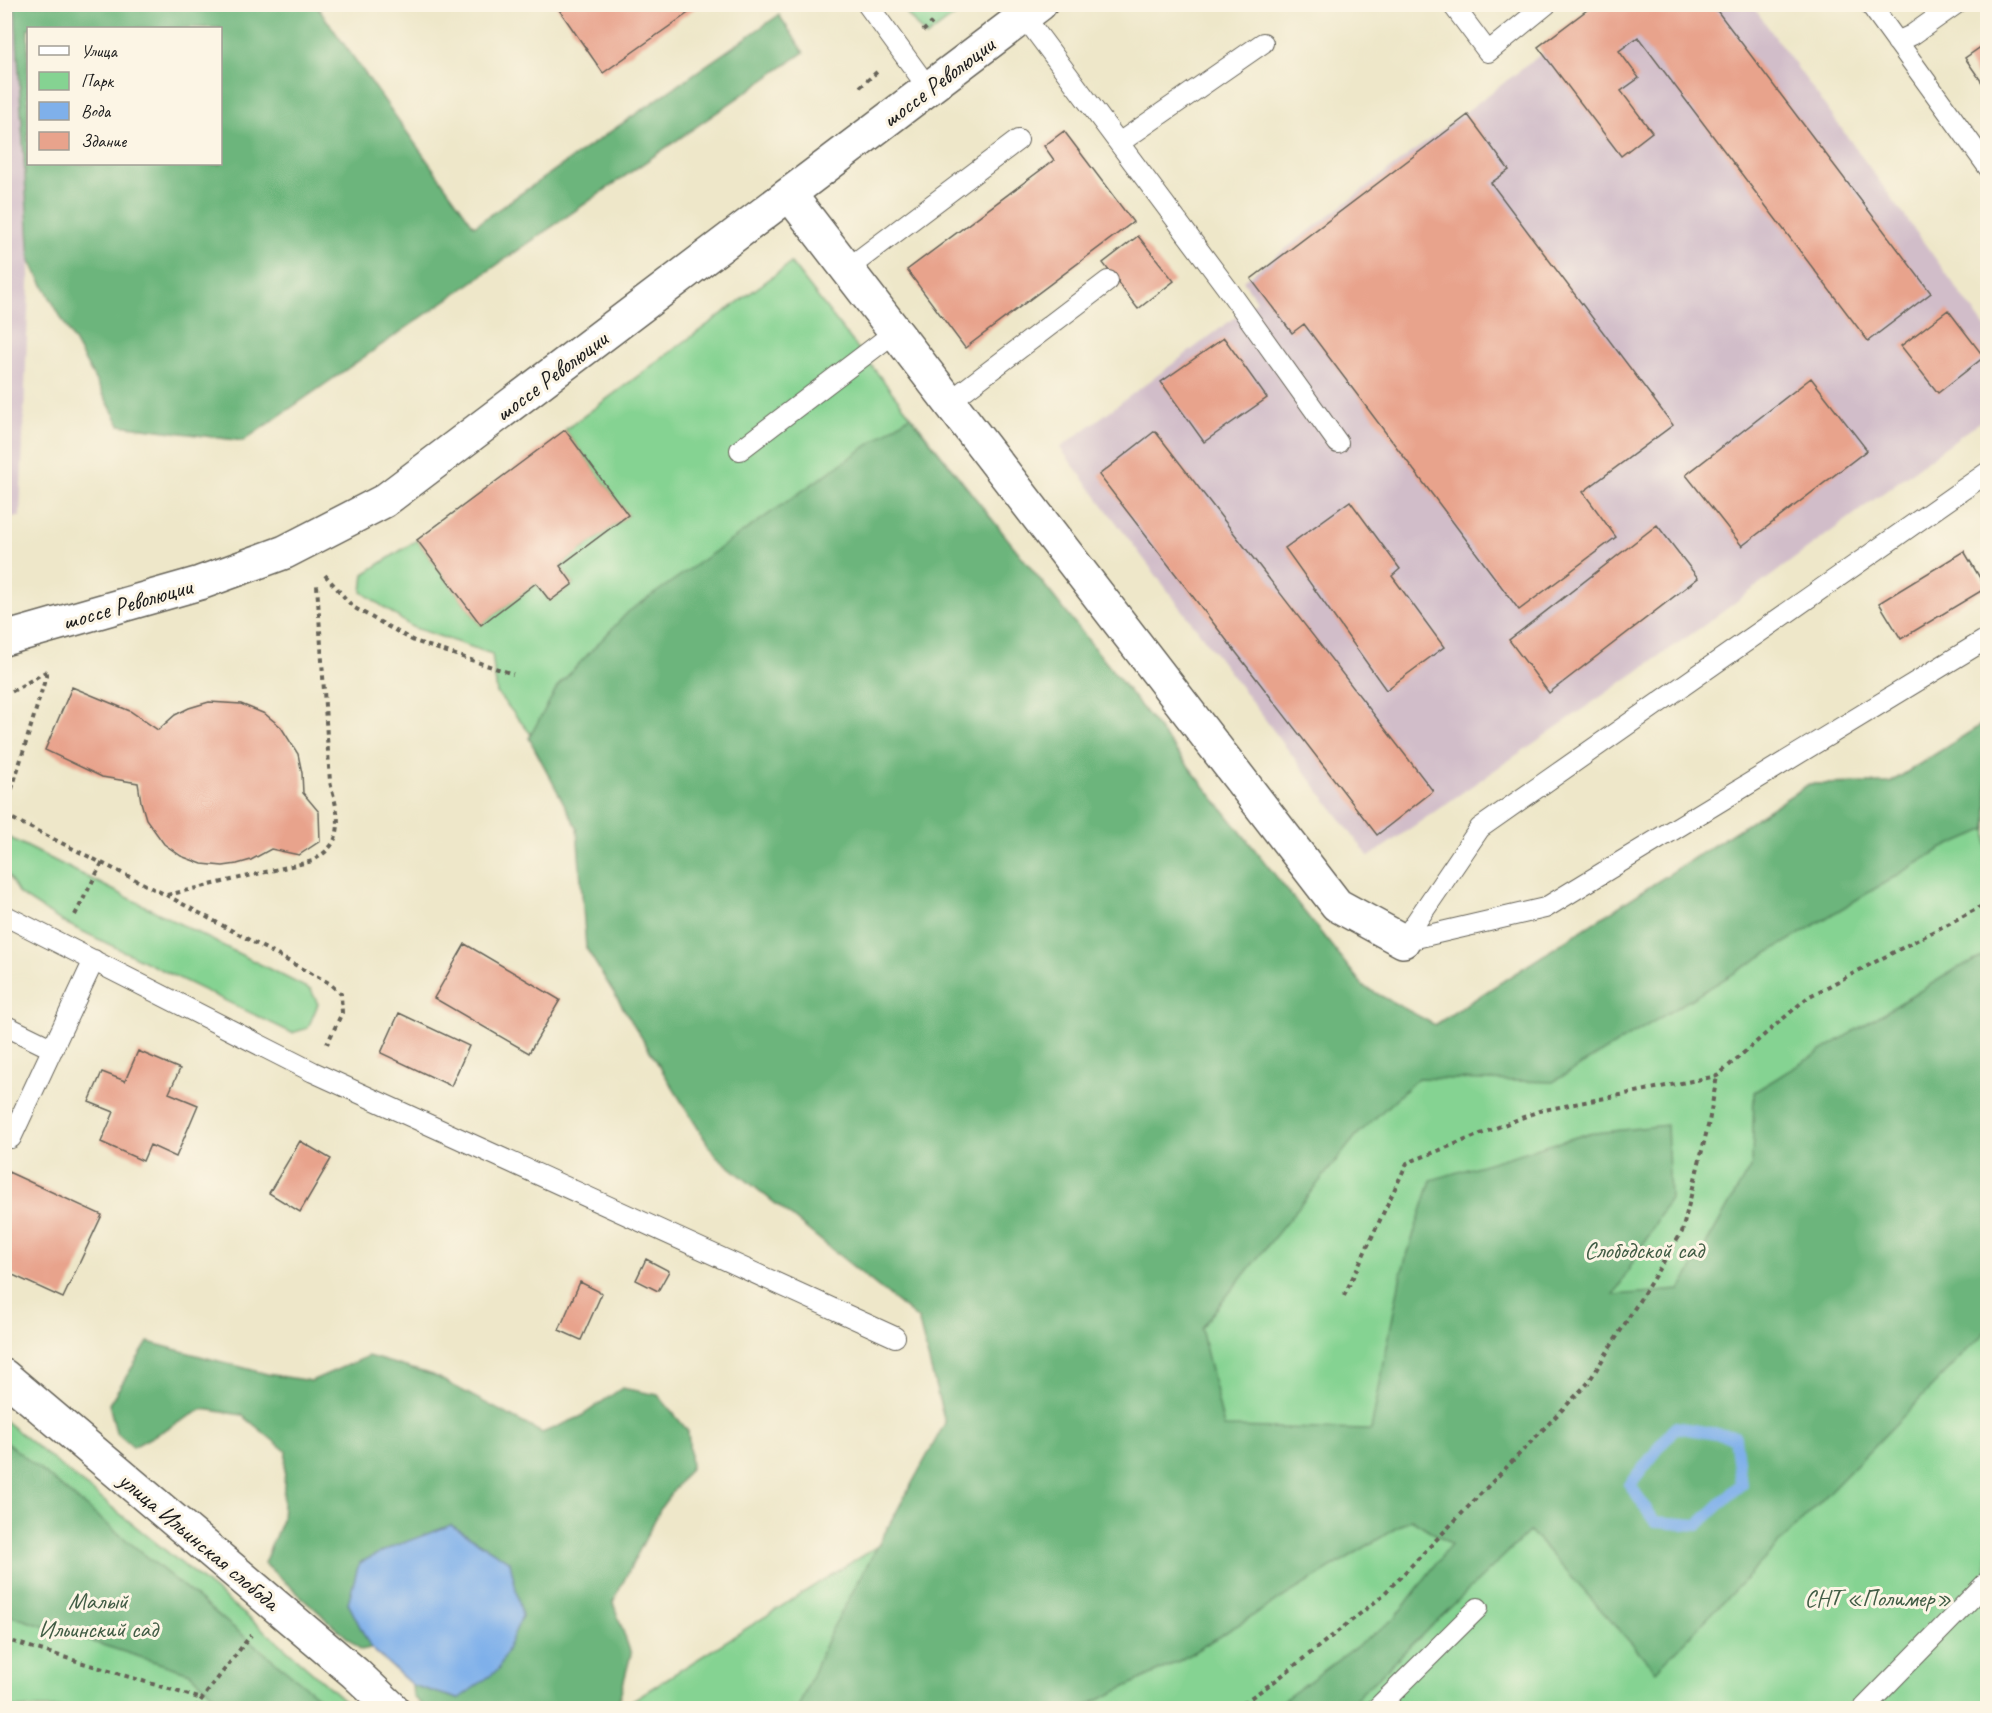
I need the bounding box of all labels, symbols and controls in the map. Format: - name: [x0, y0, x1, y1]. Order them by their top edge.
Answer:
- legend: [27, 27, 222, 165]
- street label: шоссе Революции: [876, 29, 1002, 134]
- text: Улица: [81, 40, 118, 62]
- text: Парк: [81, 70, 115, 92]
- text: Вода: [81, 100, 112, 122]
- text: Здание: [81, 130, 127, 152]
- street label: шоссе Революции: [489, 323, 615, 428]
- street label: шоссе Революции: [59, 571, 197, 637]
- park label: Слободской сад: [1584, 1235, 1706, 1265]
- street label: улица Ильинская слобода: [111, 1464, 287, 1618]
- park label: СНТ «Полимер»: [1805, 1583, 1951, 1613]
- park label: Малый Ильинский сад: [38, 1586, 160, 1644]

